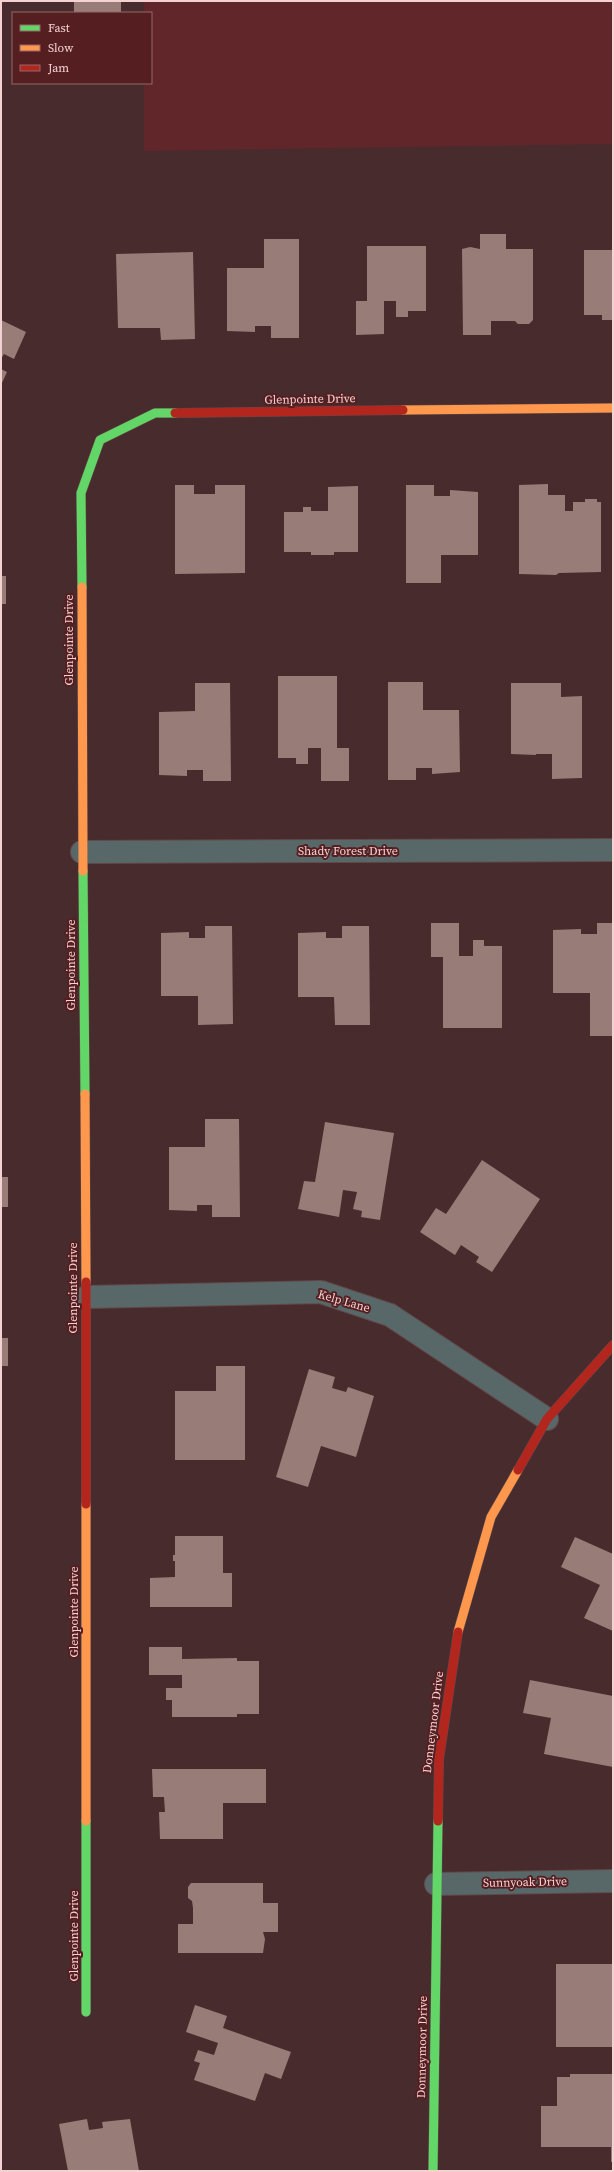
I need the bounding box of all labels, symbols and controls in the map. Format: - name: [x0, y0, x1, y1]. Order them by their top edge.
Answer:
- legend: [12, 12, 152, 84]
- text: Fast: [48, 20, 70, 36]
- text: Slow: [48, 40, 74, 56]
- text: Jam: [47, 60, 69, 76]
- street label: Glenpointe Drive: [264, 390, 356, 408]
- street label: Glenpointe Drive: [61, 594, 77, 686]
- street label: Shady Forest Drive: [298, 843, 398, 859]
- street label: Glenpointe Drive: [63, 919, 79, 1011]
- street label: Glenpointe Drive: [65, 1242, 81, 1334]
- street label: Kelp Lane: [316, 1286, 372, 1316]
- street label: Glenpointe Drive: [66, 1566, 82, 1658]
- street label: Donneymoor Drive: [419, 1670, 447, 1774]
- street label: Sunnyoak Drive: [483, 1873, 567, 1891]
- street label: Glenpointe Drive: [66, 1890, 82, 1982]
- street label: Donneymoor Drive: [413, 1996, 431, 2098]

